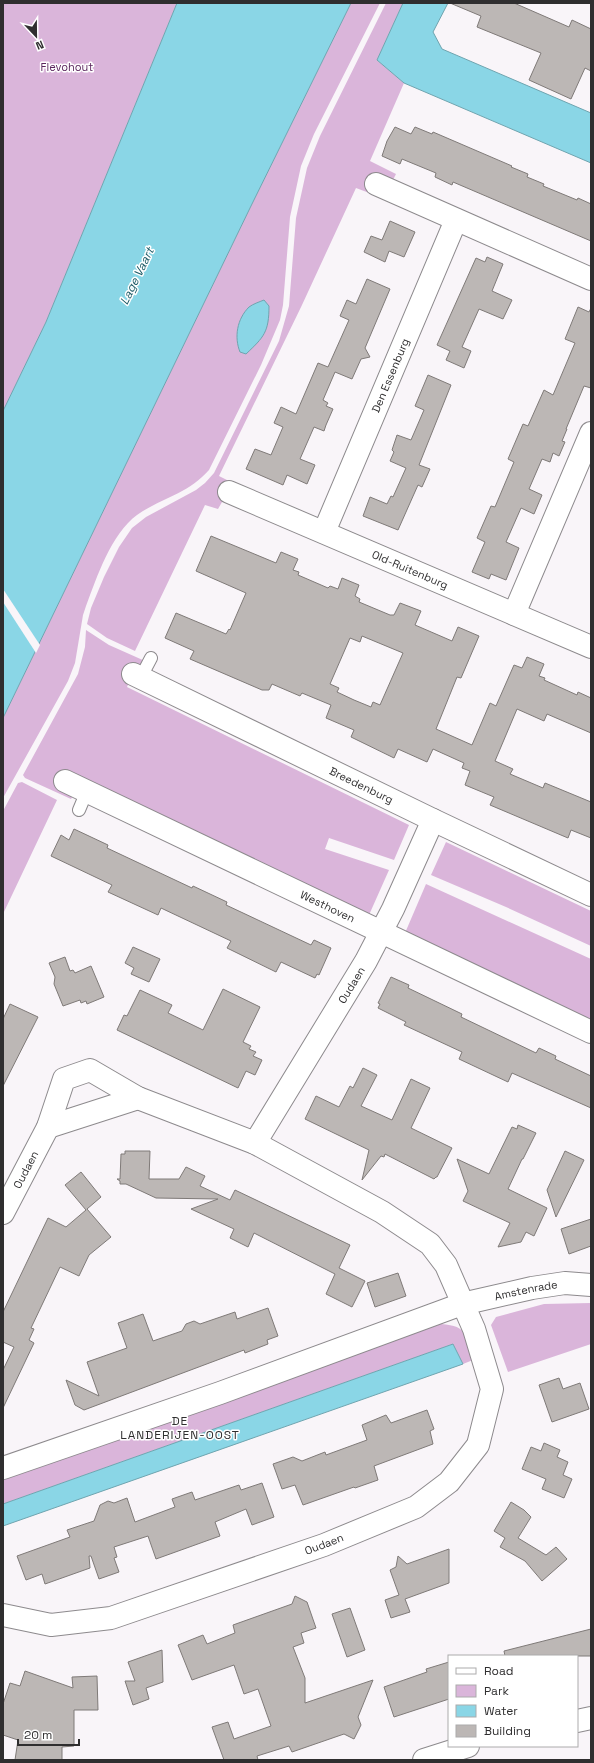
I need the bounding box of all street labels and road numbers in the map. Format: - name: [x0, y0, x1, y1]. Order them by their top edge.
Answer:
- street label: Den Essenburg: [368, 336, 412, 415]
- street label: Old-Ruitenburg: [370, 547, 450, 592]
- street label: Breedenburg: [327, 764, 396, 807]
- street label: Westhoven: [298, 887, 357, 925]
- street label: Oudaen: [335, 964, 368, 1006]
- street label: Oudaen: [10, 1148, 41, 1191]
- street label: Amstenrade: [493, 1277, 559, 1303]
- street label: Oudaen: [303, 1530, 345, 1558]

